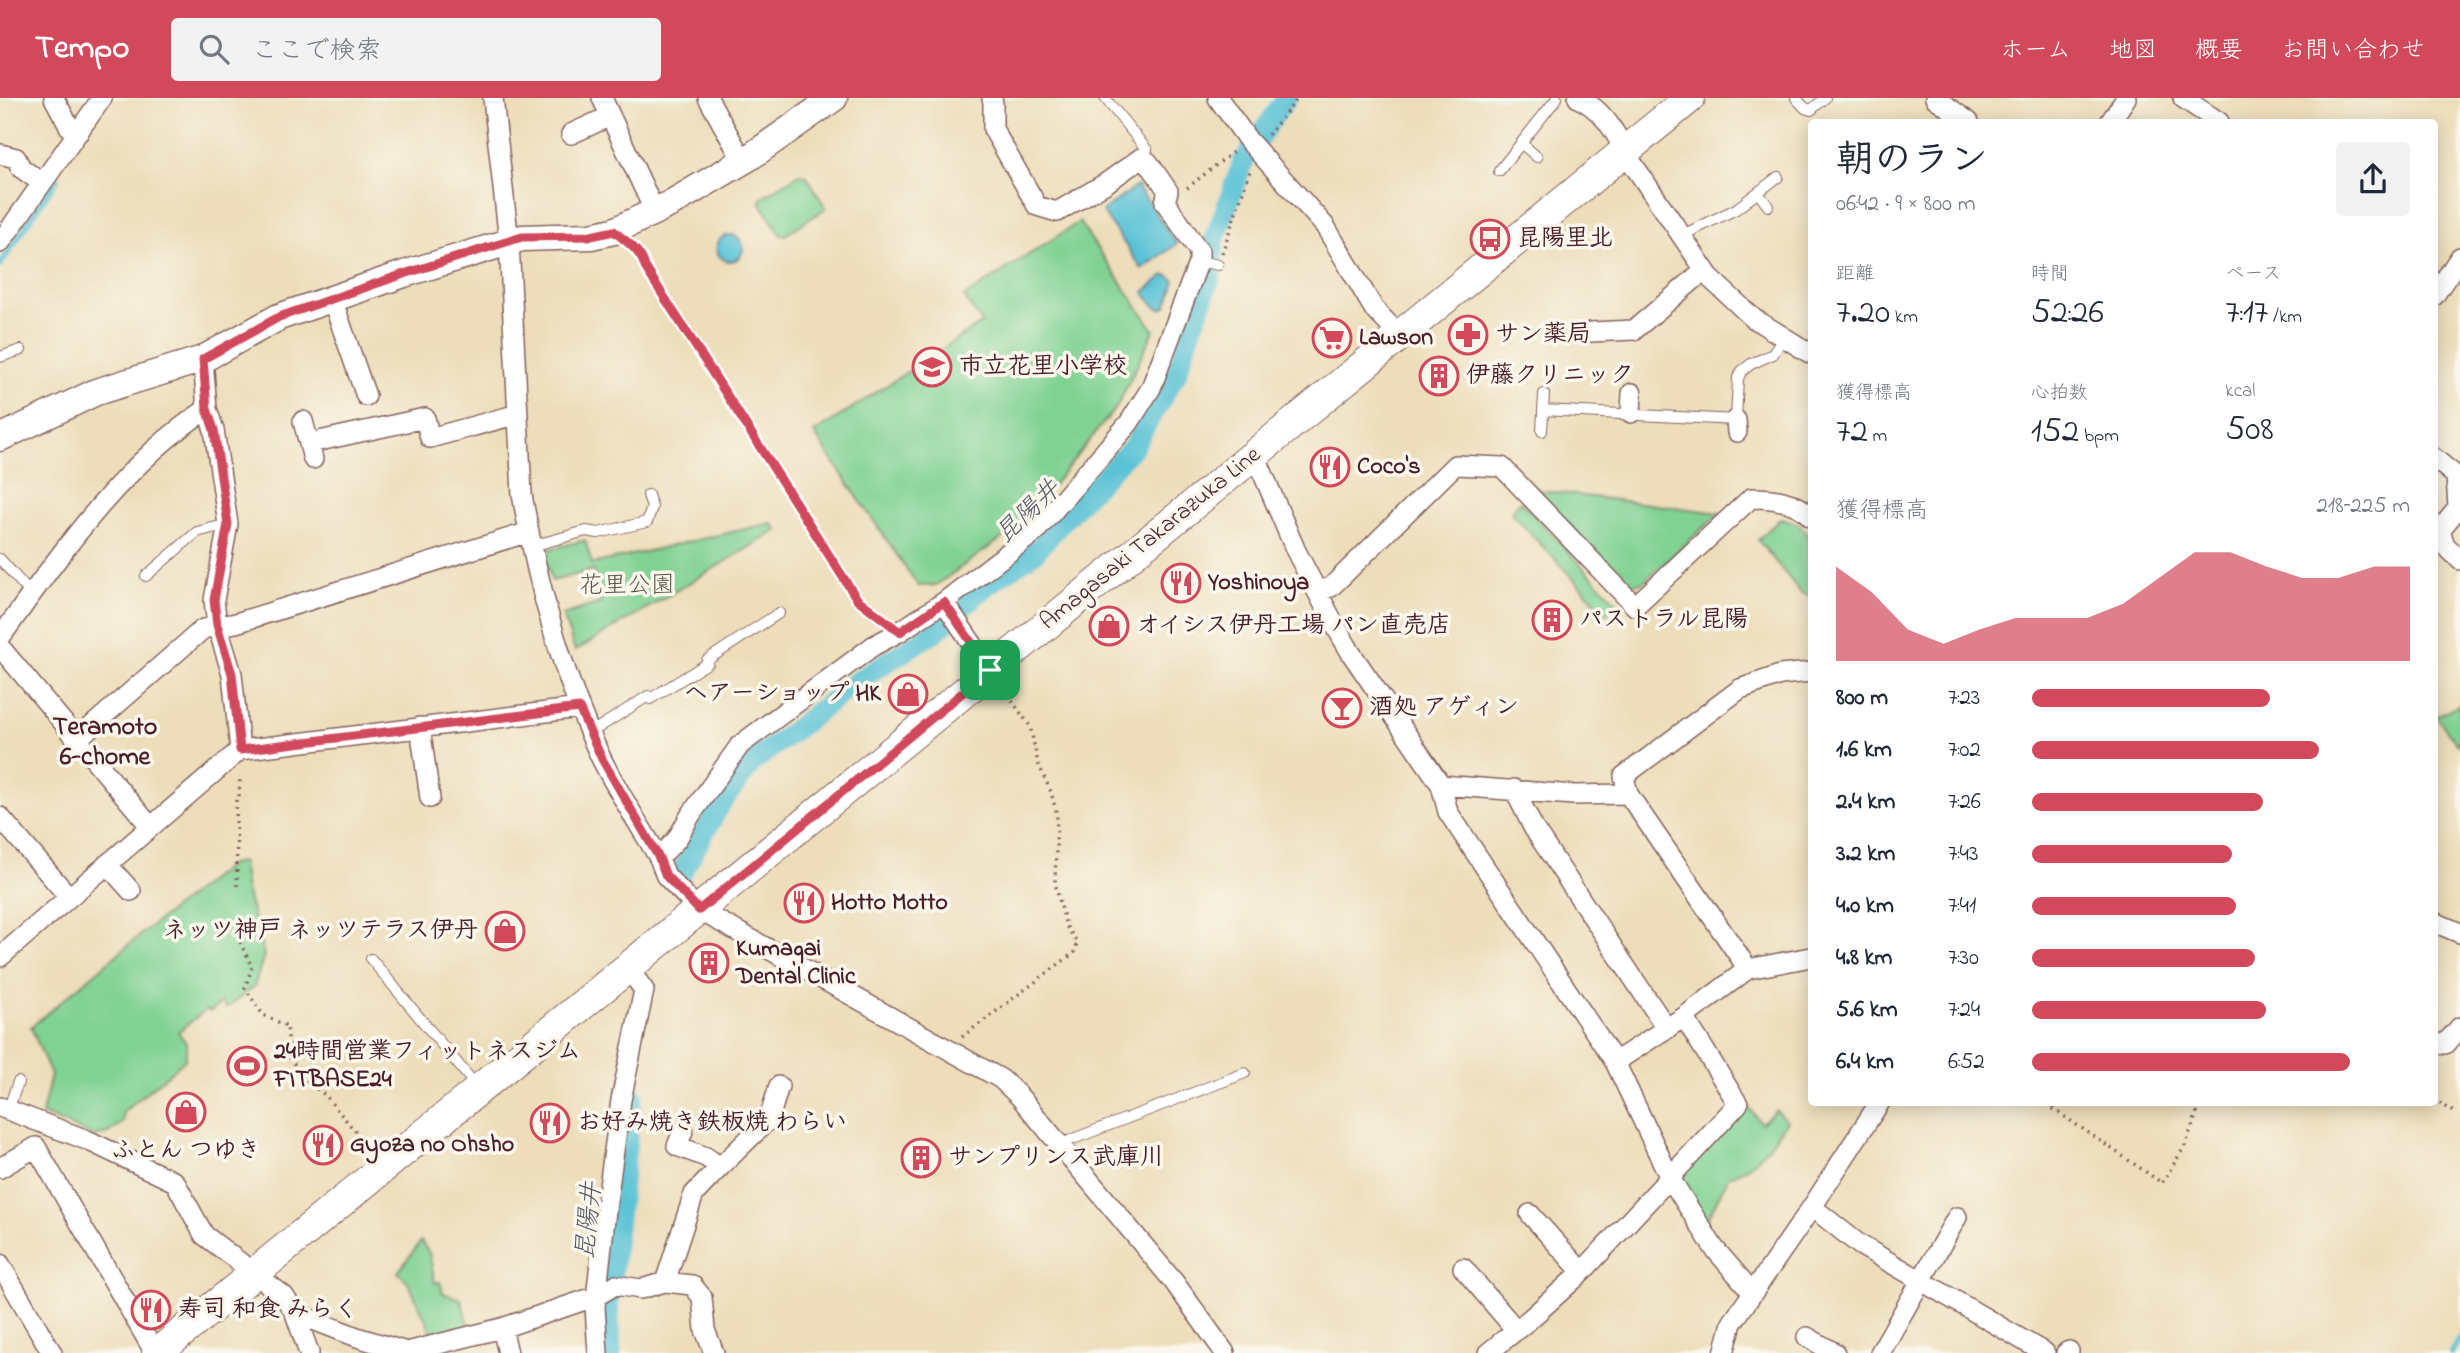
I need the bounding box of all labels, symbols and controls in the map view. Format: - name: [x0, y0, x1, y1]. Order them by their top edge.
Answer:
- search box: [171, 18, 661, 81]
- text: Tempo: [35, 25, 129, 73]
- icon: search: [195, 30, 233, 68]
- text: ここで検索: [251, 33, 381, 71]
- text: ホーム: [2000, 34, 2071, 69]
- text: 地図: [2109, 34, 2157, 69]
- text: 概要: [2195, 34, 2243, 69]
- text: お問い合わせ: [2281, 34, 2425, 69]
- text: 朝のラン: [1836, 134, 1988, 190]
- button: share: [2336, 142, 2410, 216]
- text: 06:42 · 9 × 800 m: [1836, 188, 1976, 221]
- bus stop icon: 昆陽里北: [1469, 218, 1511, 260]
- place label: 昆陽里北: [1517, 222, 1613, 257]
- text: 距離: [1836, 261, 1874, 288]
- text: 時間: [2031, 261, 2069, 288]
- text: ペース: [2225, 261, 2281, 288]
- text: 7.20: [1836, 288, 1890, 339]
- text: 52:26: [2031, 288, 2104, 339]
- text: 7:17: [2225, 288, 2268, 339]
- text: km: [1890, 304, 1918, 331]
- text: /km: [2268, 304, 2302, 331]
- pharmacy icon: サン薬局: [1447, 314, 1489, 356]
- supermarket icon: Lawson: [1311, 317, 1353, 359]
- place label: サン薬局: [1495, 318, 1591, 353]
- place label: Lawson: [1359, 321, 1433, 356]
- school or university icon: 市立花里小学校: [911, 346, 953, 388]
- place label: 市立花里小学校: [959, 350, 1127, 385]
- building icon: 伊藤クリニック: [1418, 355, 1460, 397]
- place label: 伊藤クリニック: [1466, 359, 1634, 394]
- text: kcal: [2225, 378, 2256, 405]
- text: 獲得標高: [1836, 380, 1912, 407]
- text: 心拍数: [2031, 380, 2088, 407]
- text: 508: [2225, 405, 2274, 456]
- text: 72: [1836, 407, 1868, 458]
- text: 152: [2031, 407, 2079, 458]
- text: m: [1868, 423, 1887, 450]
- text: bpm: [2079, 423, 2119, 450]
- street label: Amagasaki Takarazuka Line: [1033, 438, 1269, 639]
- restaurant icon: Coco's: [1309, 446, 1351, 488]
- place label: Coco's: [1357, 450, 1421, 485]
- water label: 昆陽井: [988, 472, 1071, 553]
- text: 218–225 m: [2316, 490, 2410, 523]
- text: 獲得標高: [1836, 495, 1928, 528]
- restaurant icon: Yoshinoya: [1160, 562, 1202, 604]
- place label: Yoshinoya: [1207, 566, 1309, 602]
- park label: 花里公園: [579, 569, 675, 604]
- building icon: パストラル昆陽: [1531, 599, 1573, 641]
- place label: パストラル昆陽: [1579, 603, 1748, 638]
- shop icon: オイシス伊丹工場 パン直売店: [1088, 605, 1130, 647]
- place label: オイシス伊丹工場 パン直売店: [1136, 609, 1451, 644]
- pin: [960, 640, 1020, 700]
- icon: arrive: [971, 651, 1009, 689]
- shop icon: ヘアーショップ HK: [887, 673, 929, 715]
- place label: ヘアーショップ HK: [684, 677, 882, 712]
- text: 800 m: [1836, 682, 1888, 715]
- text: 7:23: [1948, 682, 1980, 715]
- bar icon: 酒処 アゲィン: [1321, 687, 1363, 729]
- place label: 酒処 アゲィン: [1369, 691, 1519, 726]
- district label: Teramoto 6-chome: [53, 709, 157, 777]
- text: 1.6 km: [1836, 734, 1892, 767]
- text: 7:02: [1948, 734, 1981, 767]
- text: 2.4 km: [1836, 786, 1895, 819]
- text: 7:26: [1948, 786, 1981, 819]
- text: 3.2 km: [1836, 838, 1895, 871]
- text: 7:43: [1948, 838, 1978, 871]
- restaurant icon: Hotto Motto: [783, 882, 825, 924]
- place label: Hotto Motto: [831, 886, 948, 921]
- text: 4.0 km: [1836, 890, 1894, 923]
- text: 7:41: [1948, 890, 1976, 923]
- shop icon: ネッツ神戸 ネッツテラス伊丹: [484, 910, 526, 952]
- place label: ネッツ神戸 ネッツテラス伊丹: [163, 914, 478, 949]
- place label: Kumagai Dental Clinic: [735, 932, 857, 995]
- building icon: Kumagai Dental Clinic: [688, 942, 730, 984]
- text: 4.8 km: [1836, 942, 1892, 975]
- text: 7:30: [1948, 942, 1979, 975]
- text: 5.6 km: [1836, 994, 1898, 1027]
- text: 7:24: [1948, 994, 1980, 1027]
- place label: 24時間営業フィットネスジム FITBASE24: [273, 1035, 581, 1098]
- sports icon: 24時間営業フィットネスジム FITBASE24: [226, 1045, 268, 1087]
- text: 6.4 km: [1836, 1046, 1894, 1079]
- text: 6:52: [1948, 1046, 1985, 1079]
- shop icon: ふとん つゆき: [165, 1091, 207, 1133]
- restaurant icon: お好み焼き鉄板焼 わらい: [529, 1102, 571, 1144]
- place label: お好み焼き鉄板焼 わらい: [577, 1106, 847, 1141]
- restaurant icon: Gyoza no Ohsho: [302, 1124, 344, 1166]
- place label: Gyoza no Ohsho: [350, 1128, 514, 1164]
- place label: ふとん つゆき: [111, 1134, 261, 1169]
- building icon: サンプリンス武庫川: [900, 1137, 942, 1179]
- place label: サンプリンス武庫川: [948, 1141, 1164, 1176]
- water label: 昆陽井: [567, 1179, 613, 1262]
- restaurant icon: 寿司 和食 みらく: [130, 1289, 172, 1331]
- place label: 寿司 和食 みらく: [178, 1293, 358, 1328]

